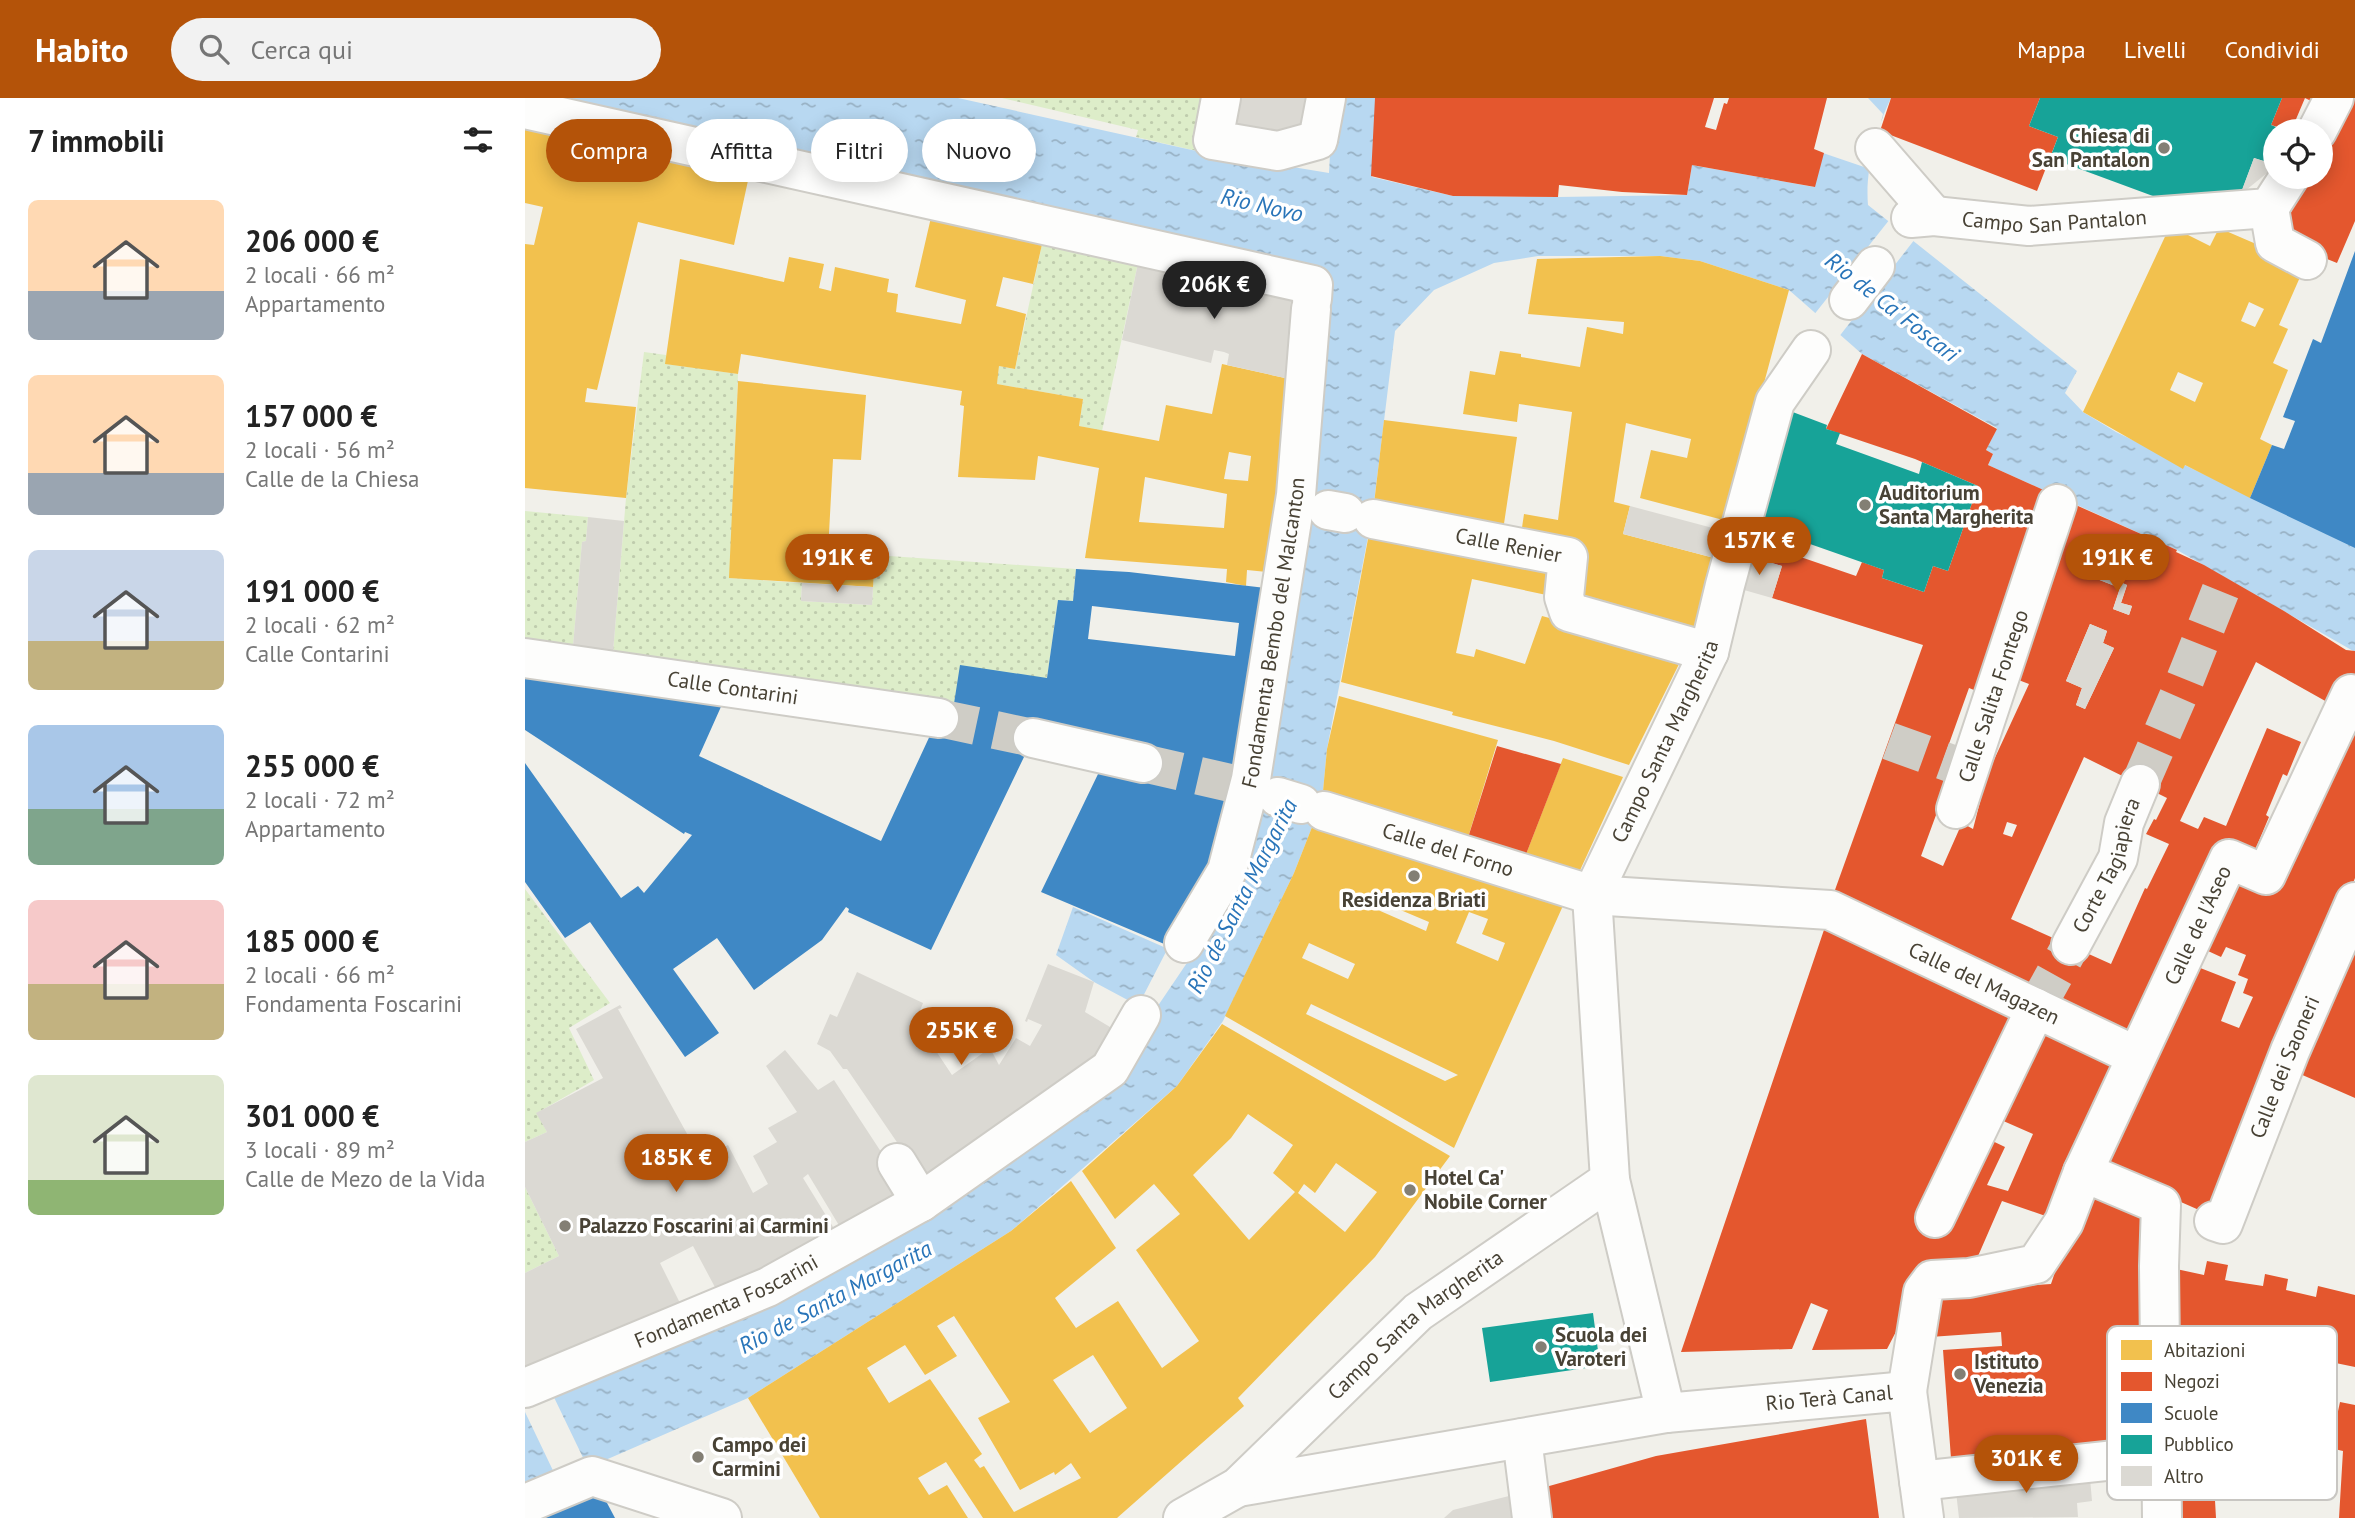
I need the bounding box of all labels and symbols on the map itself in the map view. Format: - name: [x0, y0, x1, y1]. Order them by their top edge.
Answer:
- place label: Chiesa di San Pantalon: [2032, 122, 2150, 173]
- marker: Chiesa di San Pantalon: [2156, 140, 2172, 156]
- water label: Rio Novo: [1218, 181, 1306, 228]
- street label: Campo San Pantalon: [1961, 203, 2148, 239]
- water label: Rio de Ca' Foscari: [1819, 245, 1966, 369]
- pin: 206K €: [1157, 262, 1271, 321]
- street label: Fondamenta Bembo del Malcanton: [1235, 476, 1310, 791]
- place label: Auditorium Santa Margherita: [1879, 479, 2034, 530]
- marker: Auditorium Santa Margherita: [1857, 497, 1873, 513]
- pin: 157K €: [1702, 518, 1816, 577]
- street label: Calle Renier: [1453, 521, 1564, 568]
- pin: 191K €: [780, 534, 894, 594]
- pin: 191K €: [2060, 534, 2174, 594]
- street label: Calle Salita Fontego: [1952, 606, 2034, 786]
- street label: Campo Santa Margherita: [1605, 638, 1724, 847]
- street label: Calle Contarini: [666, 665, 800, 710]
- water label: Rio de Santa Margarita: [1180, 793, 1303, 998]
- street label: Corte Tagiapiera: [2066, 793, 2146, 938]
- street label: Calle del Forno: [1379, 816, 1517, 883]
- street label: Calle de l'Aseo: [2158, 861, 2237, 989]
- marker: Residenza Briati: [1406, 868, 1422, 884]
- place label: Residenza Briati: [1342, 886, 1486, 913]
- street label: Calle del Magazen: [1904, 935, 2064, 1031]
- street label: Calle dei Saoneri: [2243, 991, 2325, 1142]
- pin: 255K €: [904, 1007, 1018, 1067]
- pin: 185K €: [619, 1134, 733, 1194]
- place label: Hotel Ca' Nobile Corner: [1424, 1164, 1548, 1215]
- marker: Hotel Ca' Nobile Corner: [1402, 1182, 1418, 1198]
- place label: Palazzo Foscarini ai Carmini: [579, 1212, 829, 1239]
- marker: Palazzo Foscarini ai Carmini: [557, 1218, 573, 1234]
- water label: Rio de Santa Margarita: [733, 1233, 936, 1360]
- street label: Campo Santa Margherita: [1322, 1243, 1508, 1406]
- street label: Fondamenta Foscarini: [630, 1248, 822, 1354]
- place label: Scuola dei Varoteri: [1554, 1321, 1647, 1372]
- legend: [2107, 1326, 2337, 1500]
- text: Abitazioni: [2164, 1338, 2246, 1362]
- marker: Scuola dei Varoteri: [1533, 1339, 1549, 1355]
- place label: Istituto Venezia: [1973, 1348, 2043, 1399]
- marker: Istituto Venezia: [1952, 1366, 1968, 1382]
- text: Negozi: [2164, 1369, 2220, 1393]
- street label: Rio Terà Canal: [1764, 1378, 1894, 1417]
- text: Scuole: [2164, 1401, 2218, 1425]
- place label: Campo dei Carmini: [712, 1431, 806, 1482]
- text: Pubblico: [2164, 1432, 2234, 1456]
- pin: 301K €: [1969, 1436, 2083, 1495]
- marker: Campo dei Carmini: [690, 1449, 706, 1465]
- text: Altro: [2164, 1464, 2204, 1488]

